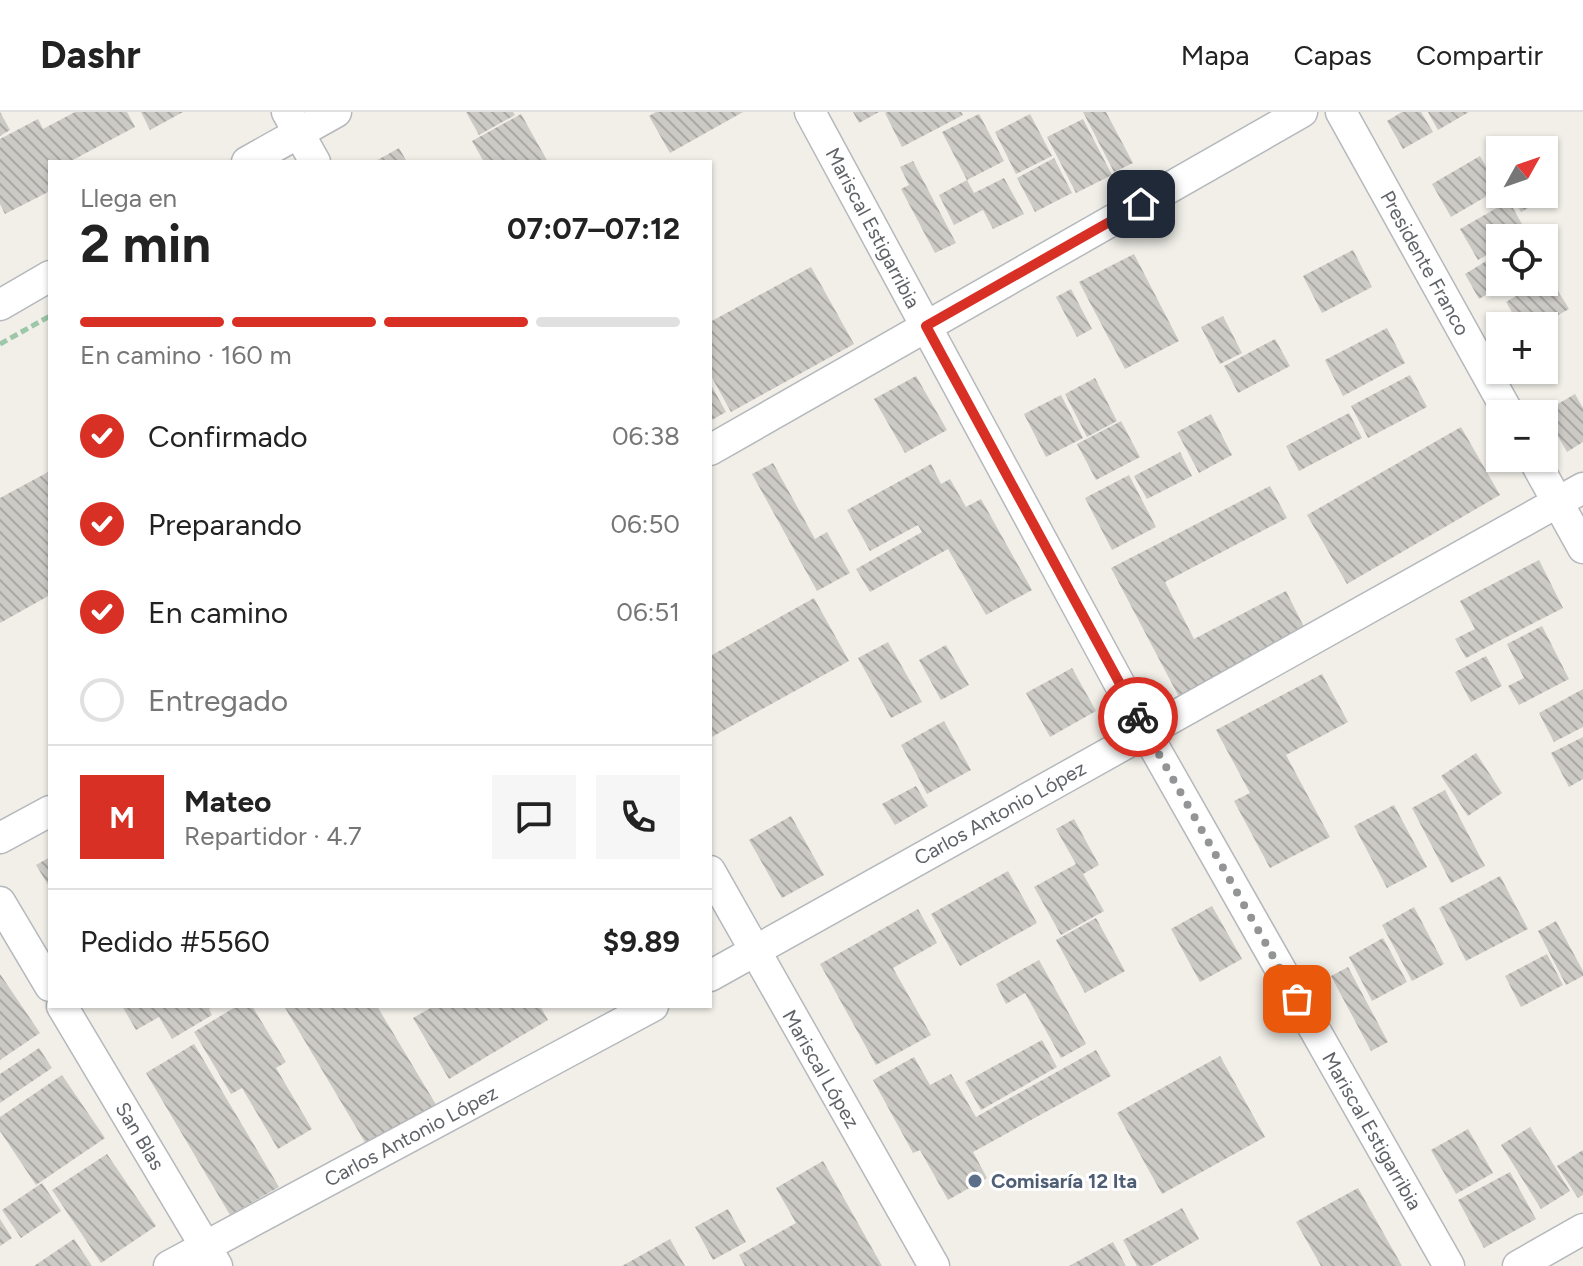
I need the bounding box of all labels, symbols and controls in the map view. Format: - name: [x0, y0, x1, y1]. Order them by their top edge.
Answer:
- text: Dashr: [40, 32, 141, 78]
- text: Mapa: [1181, 38, 1250, 72]
- text: Capas: [1294, 38, 1372, 72]
- text: Compartir: [1416, 38, 1543, 72]
- north arrow: [1486, 136, 1558, 208]
- map controls: [1486, 136, 1558, 472]
- street label: Mariscal Estigarribia: [821, 144, 925, 312]
- pin: [1107, 170, 1175, 238]
- text: Llega en: [80, 182, 177, 214]
- icon: home: [1119, 182, 1163, 226]
- street label: Presidente Franco: [1375, 187, 1475, 339]
- text: 07:07–07:12: [507, 210, 680, 247]
- text: 2 min: [80, 213, 211, 275]
- button: locate: [1486, 224, 1558, 296]
- button: +: [1486, 312, 1558, 384]
- text: En camino · 160 m: [80, 339, 292, 371]
- button: −: [1486, 400, 1558, 472]
- icon: check: [80, 414, 124, 458]
- text: Confirmado: [148, 418, 308, 455]
- text: 06:38: [612, 420, 680, 452]
- icon: check: [80, 502, 124, 546]
- text: Preparando: [148, 506, 302, 543]
- text: 06:50: [610, 508, 680, 540]
- icon: check: [80, 590, 124, 634]
- text: En camino: [148, 594, 288, 631]
- text: 06:51: [616, 596, 680, 628]
- courier: [1098, 677, 1178, 757]
- text: Entregado: [148, 682, 288, 719]
- icon: bike: [1116, 695, 1160, 739]
- street label: Carlos Antonio López: [910, 756, 1090, 870]
- button: chat: [492, 775, 576, 859]
- button: phone: [596, 775, 680, 859]
- text: Mateo: [184, 783, 272, 820]
- text: M: [109, 799, 135, 836]
- text: Repartidor · 4.7: [184, 820, 362, 852]
- text: Pedido #5560: [80, 923, 270, 960]
- text: $9.89: [603, 923, 680, 960]
- pin: [1263, 965, 1331, 1033]
- icon: bag: [1275, 977, 1319, 1021]
- street label: Mariscal López: [777, 1006, 865, 1132]
- street label: Mariscal Estigarribia: [1317, 1048, 1427, 1214]
- street label: Carlos Antonio López: [320, 1080, 502, 1192]
- street label: San Blas: [110, 1098, 170, 1174]
- place label: Comisaría 12 Ita: [991, 1169, 1137, 1193]
- marker: Comisaría 12 Ita: [966, 1172, 984, 1190]

